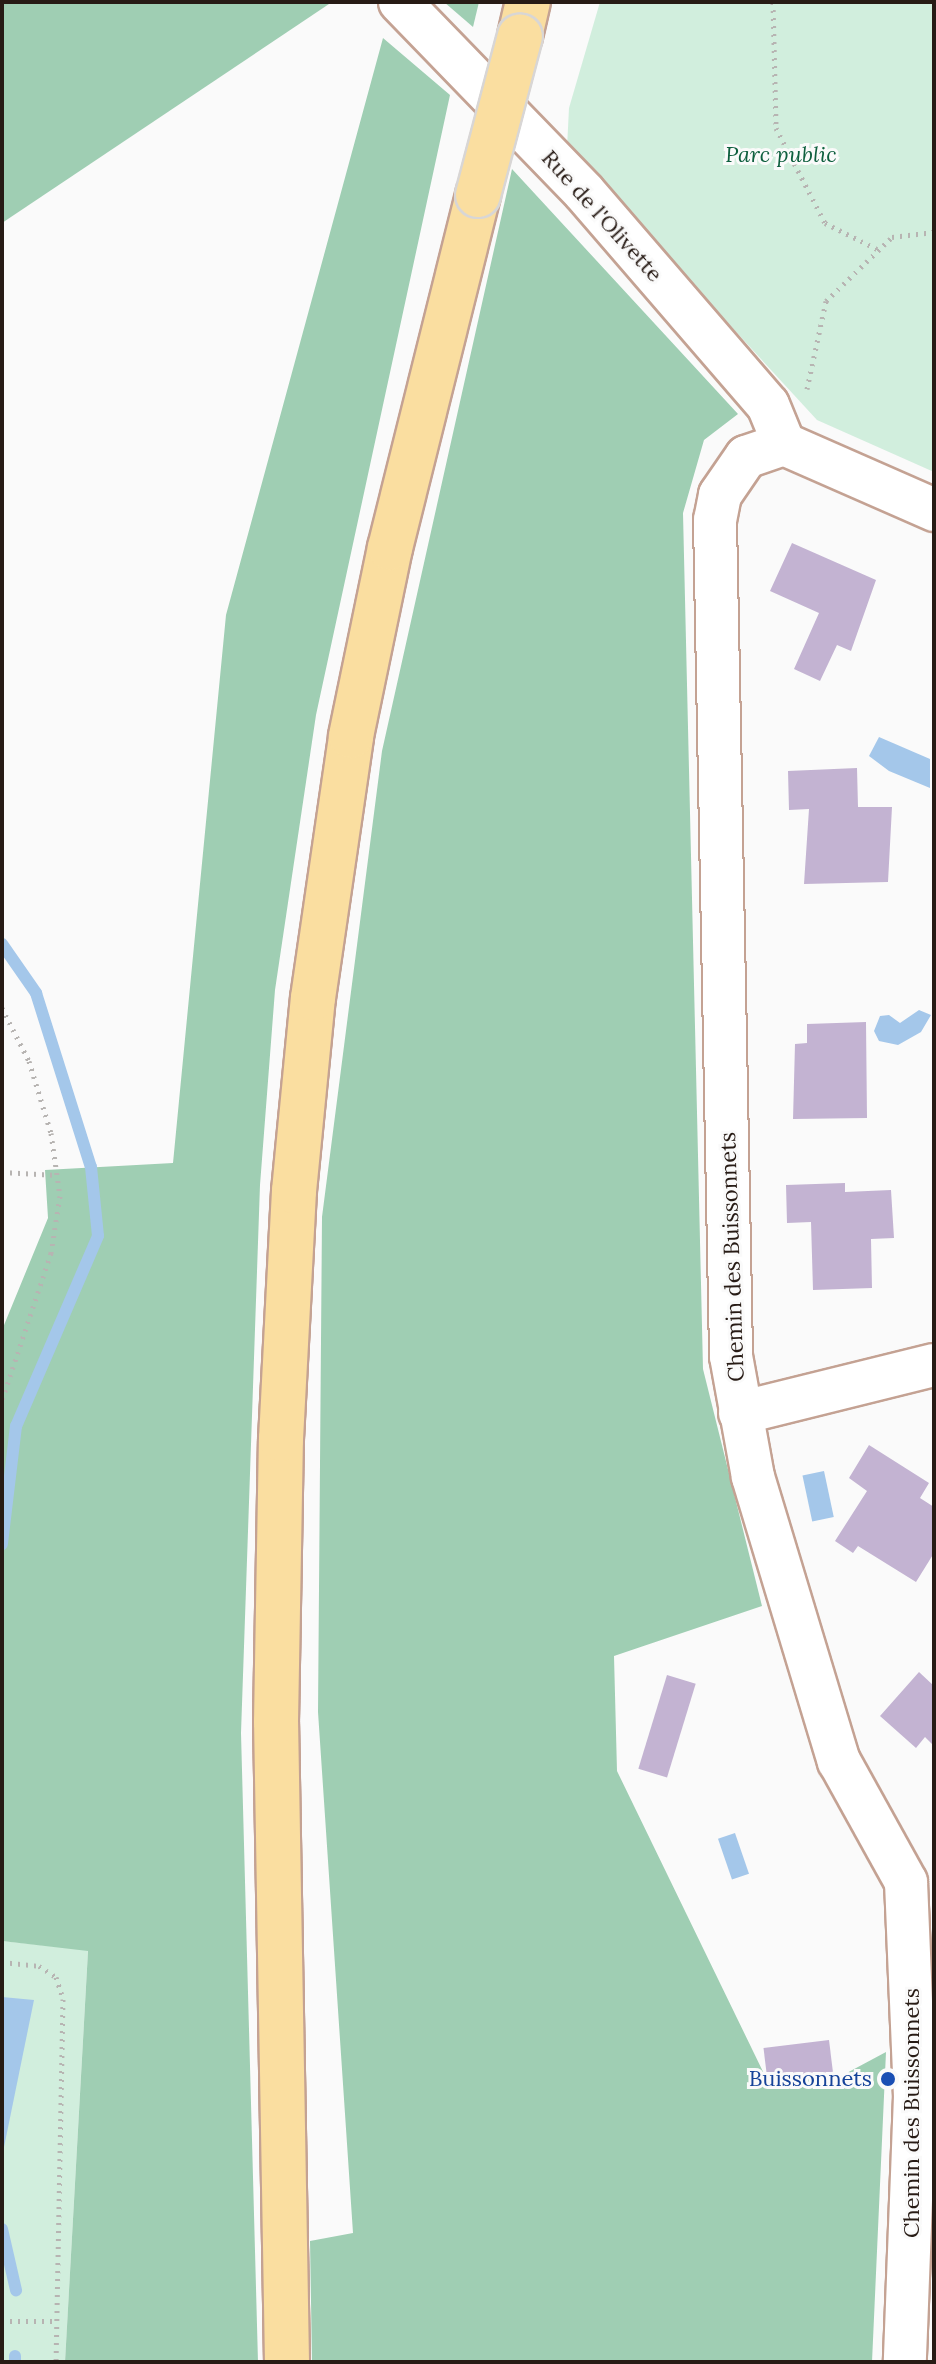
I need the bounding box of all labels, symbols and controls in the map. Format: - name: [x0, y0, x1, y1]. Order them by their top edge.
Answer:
- park label: Parc public: [725, 142, 837, 168]
- street label: Rue de l'Olivette: [536, 145, 668, 287]
- street label: Chemin des Buissonnets: [714, 1132, 750, 1382]
- street label: Chemin des Buissonnets: [899, 1988, 925, 2238]
- place label: Buissonnets: [749, 2066, 872, 2092]
- marker: Buissonnets: [879, 2070, 897, 2088]

